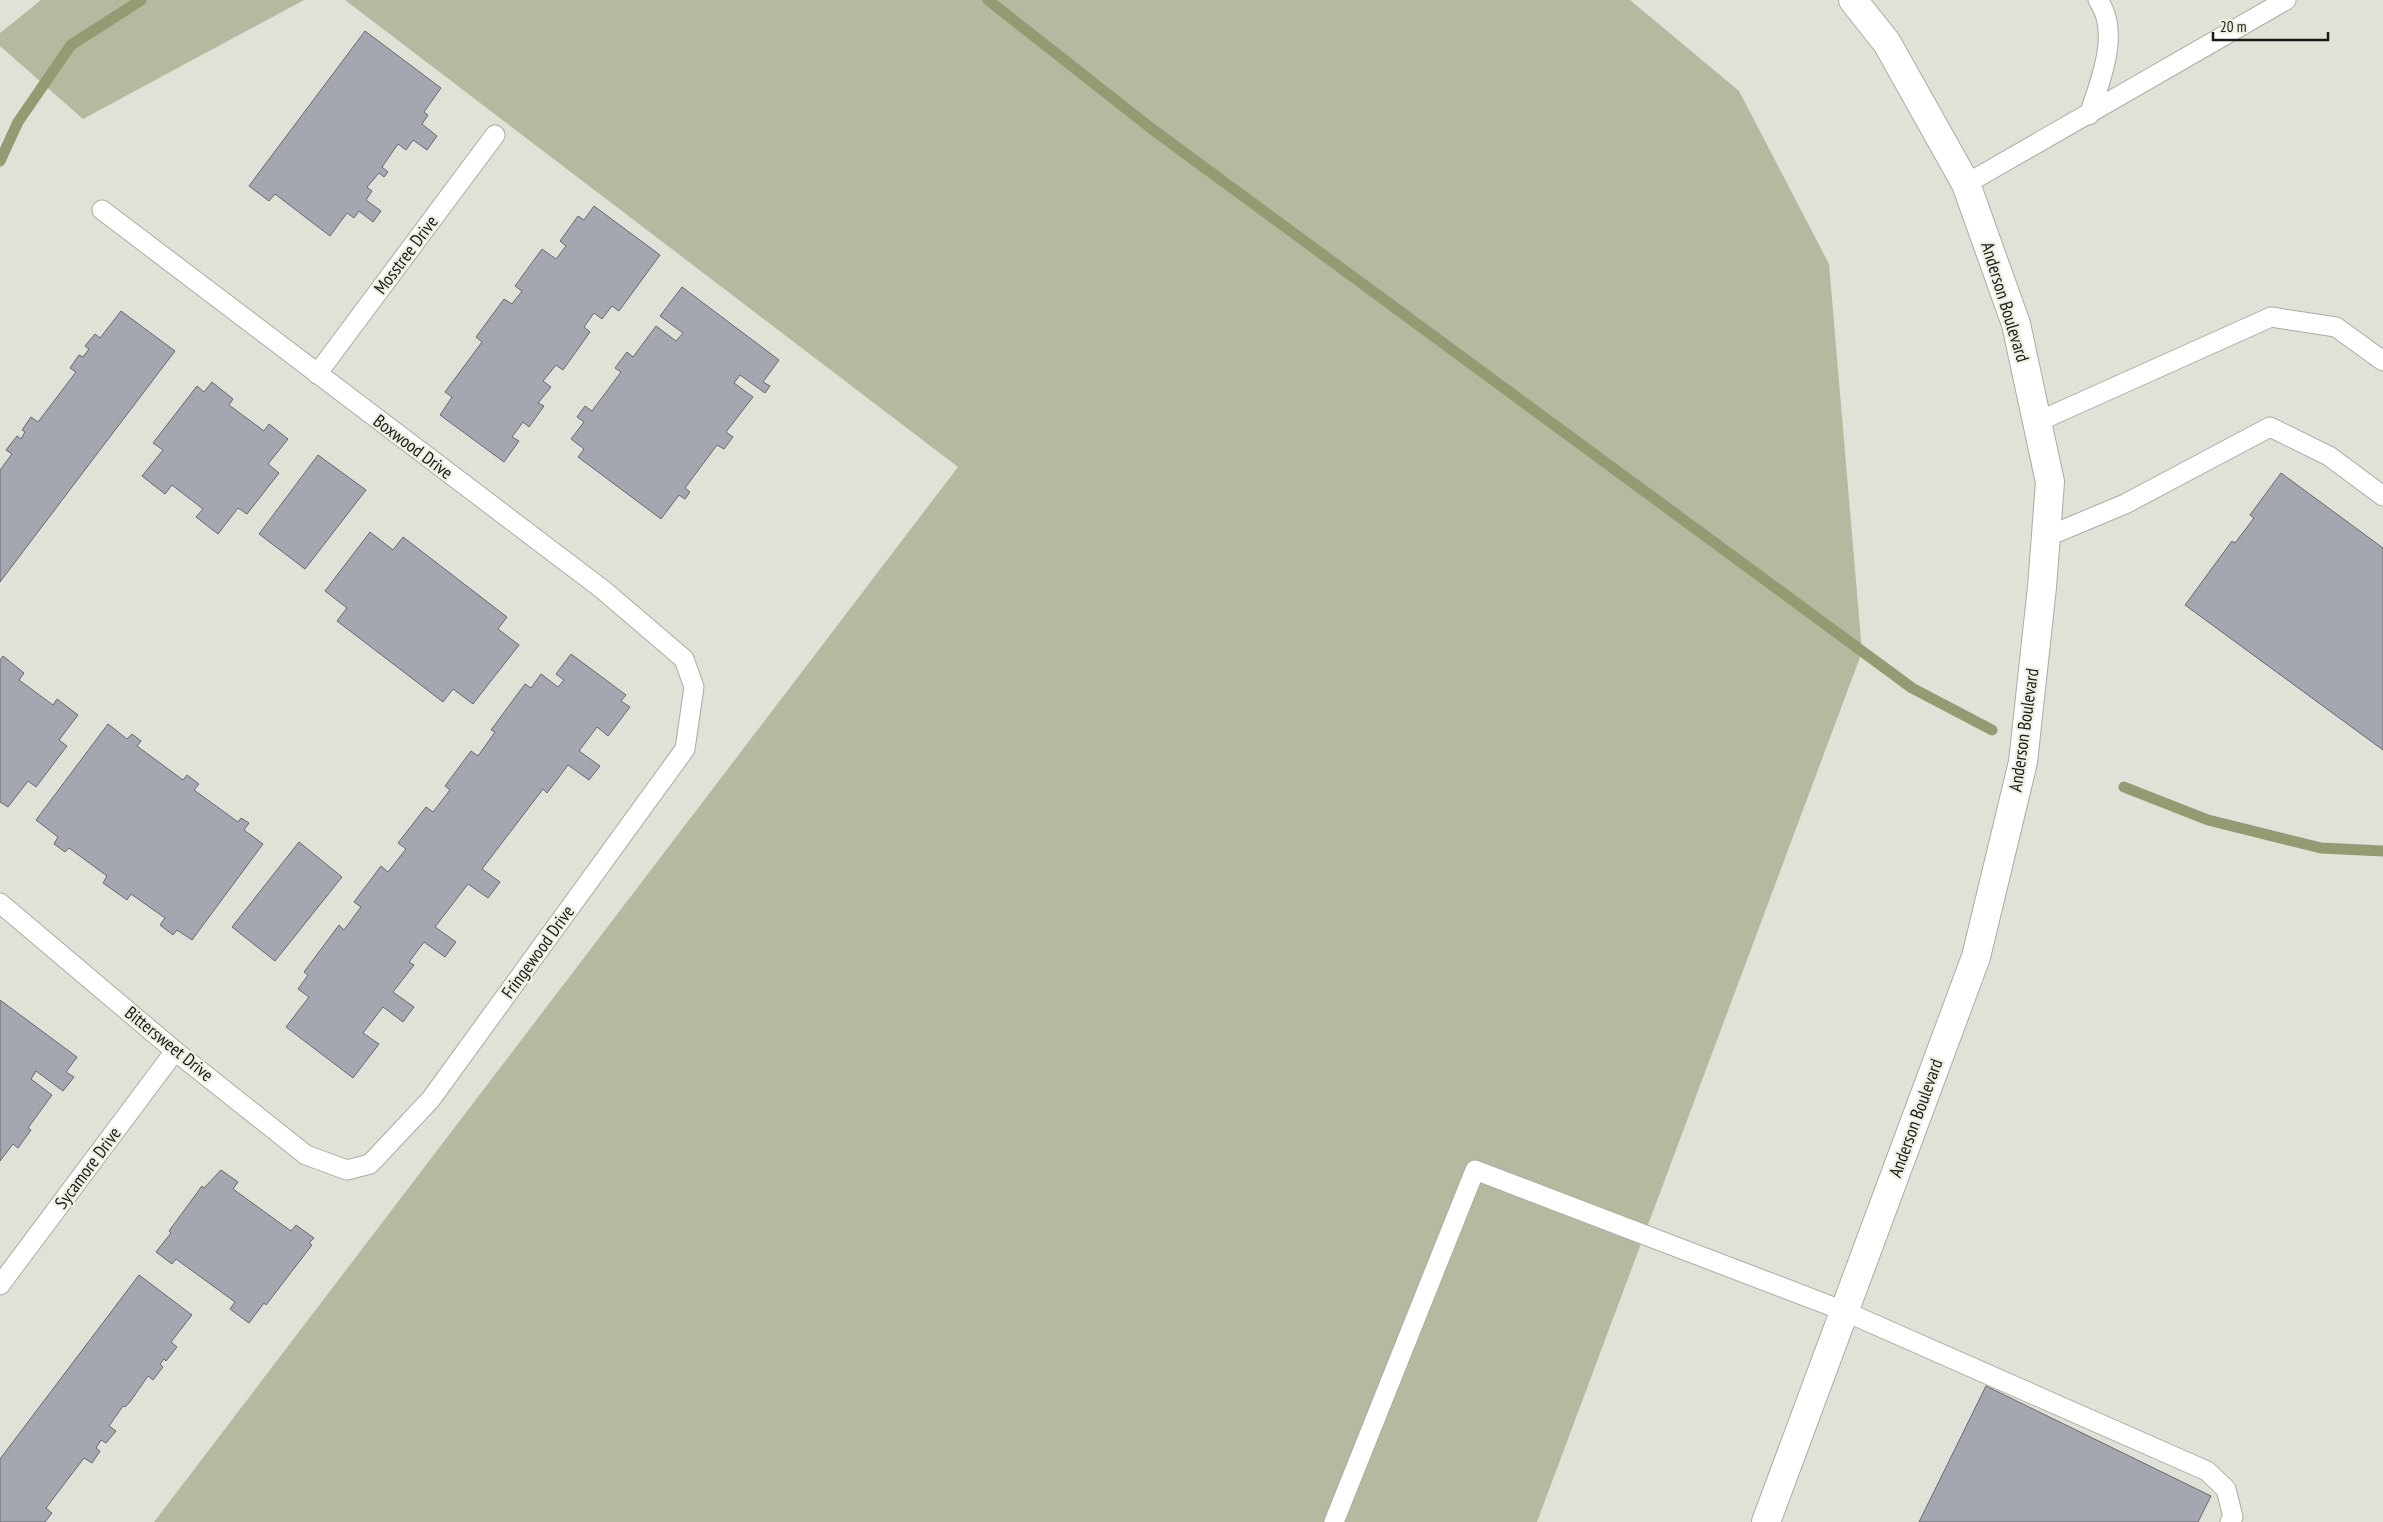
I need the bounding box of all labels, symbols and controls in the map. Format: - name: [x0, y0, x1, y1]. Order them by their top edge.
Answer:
- scale bar: [2213, 10, 2328, 42]
- text: 20 m: [2220, 17, 2246, 36]
- street label: Mosstree Drive: [369, 211, 443, 299]
- street label: Anderson Boulevard: [1976, 239, 2035, 365]
- street label: Boxwood Drive: [369, 409, 458, 484]
- street label: Anderson Boulevard: [2003, 667, 2044, 793]
- street label: Fringewood Drive: [496, 901, 579, 1003]
- street label: Bittersweet Drive: [120, 1001, 218, 1086]
- street label: Anderson Boulevard: [1883, 1055, 1948, 1180]
- street label: Sycamore Drive: [49, 1122, 126, 1213]

